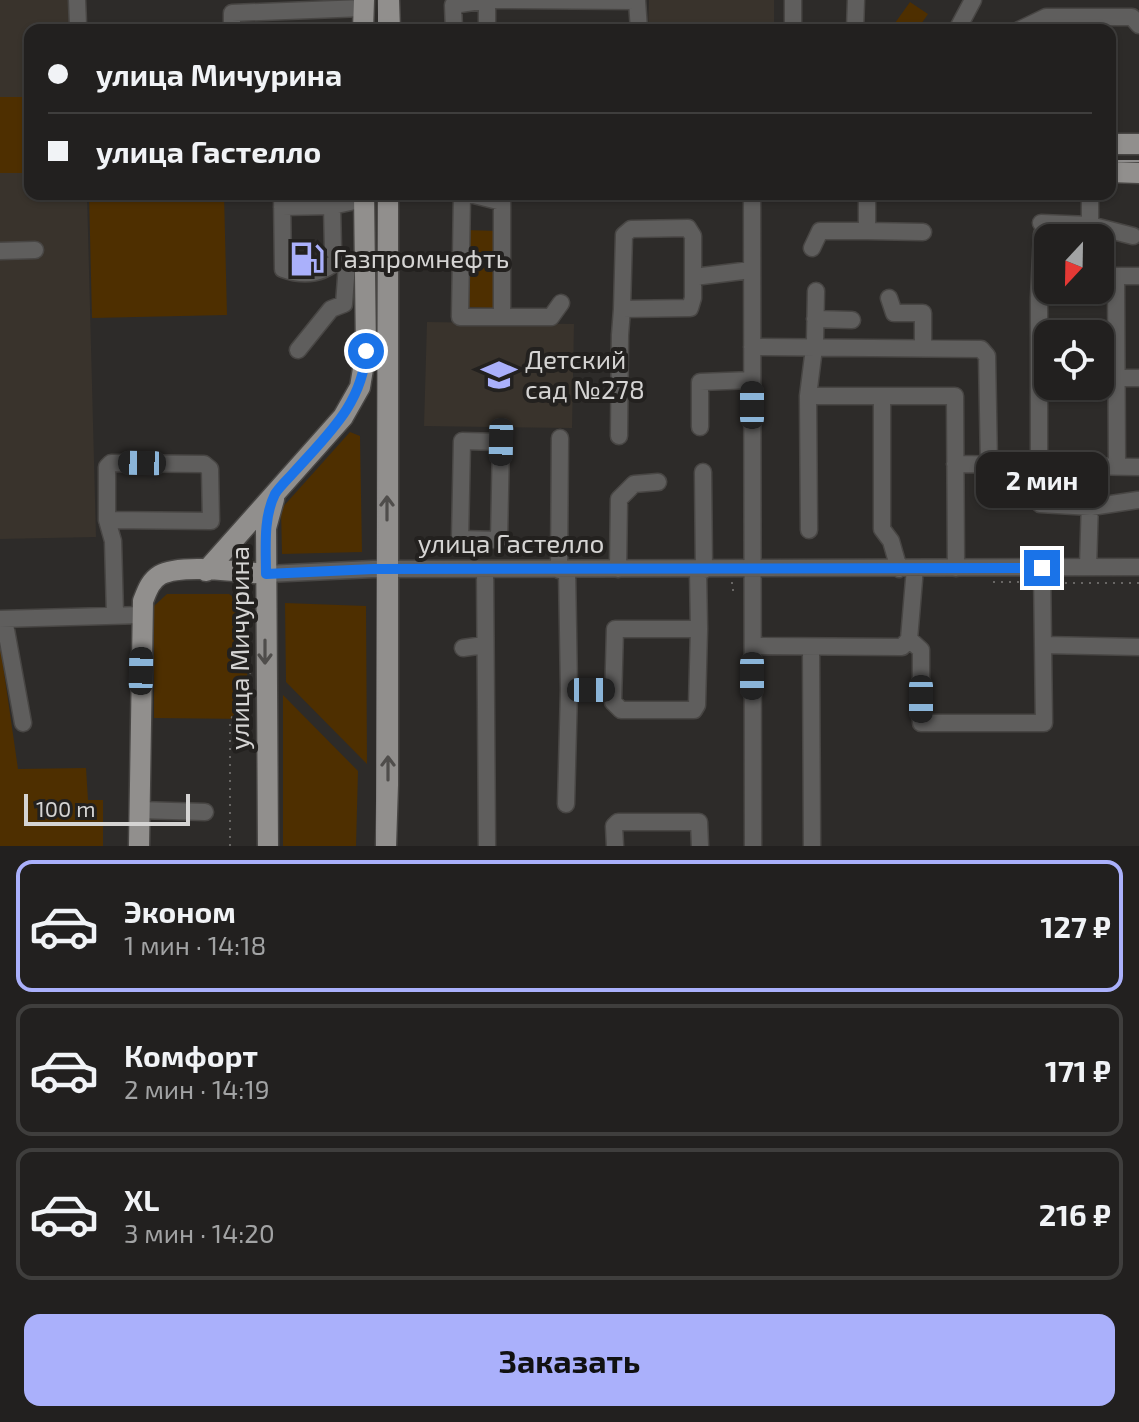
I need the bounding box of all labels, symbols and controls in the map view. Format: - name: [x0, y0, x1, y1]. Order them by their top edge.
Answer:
- text: улица Мичурина: [96, 56, 342, 92]
- text: улица Гастелло: [96, 133, 321, 169]
- north arrow: [1034, 224, 1114, 304]
- map controls: [1034, 224, 1114, 400]
- fuel station icon: Газпромнефть: [288, 240, 326, 278]
- place label: Газпромнефть: [333, 242, 509, 273]
- button: locate: [1034, 320, 1114, 400]
- route start: [348, 333, 384, 369]
- place label: Детский сад №278: [525, 343, 645, 404]
- school or university icon: Детский сад №278: [480, 356, 518, 394]
- car: [740, 381, 764, 429]
- car: [489, 418, 513, 466]
- car: [118, 451, 166, 475]
- callout: 2 мин: [976, 452, 1108, 508]
- text: 2 мин: [1006, 464, 1078, 495]
- one-way arrow: [379, 495, 395, 522]
- street label: улица Гастелло: [418, 527, 604, 559]
- street label: улица Мичурина: [223, 546, 255, 750]
- route end: [1024, 550, 1060, 586]
- one-way arrow: [257, 638, 273, 665]
- car: [129, 647, 153, 695]
- car: [740, 652, 764, 700]
- car: [909, 675, 933, 723]
- car: [567, 678, 615, 702]
- one-way arrow: [380, 755, 396, 782]
- scale bar: [24, 790, 190, 826]
- text: 100 m: [36, 795, 95, 821]
- icon: car: [28, 890, 100, 962]
- text: Эконом: [124, 893, 236, 929]
- text: 127 ₽: [1041, 908, 1111, 944]
- text: 1 мин · 14:18: [124, 929, 266, 960]
- icon: car: [28, 1034, 100, 1106]
- text: Комфорт: [124, 1037, 258, 1073]
- text: 171 ₽: [1045, 1052, 1111, 1088]
- text: 2 мин · 14:19: [124, 1073, 270, 1104]
- icon: car: [28, 1178, 100, 1250]
- text: XL: [124, 1181, 159, 1217]
- text: 216 ₽: [1039, 1196, 1111, 1232]
- text: 3 мин · 14:20: [124, 1217, 275, 1248]
- button: Заказать: [24, 1314, 1115, 1406]

